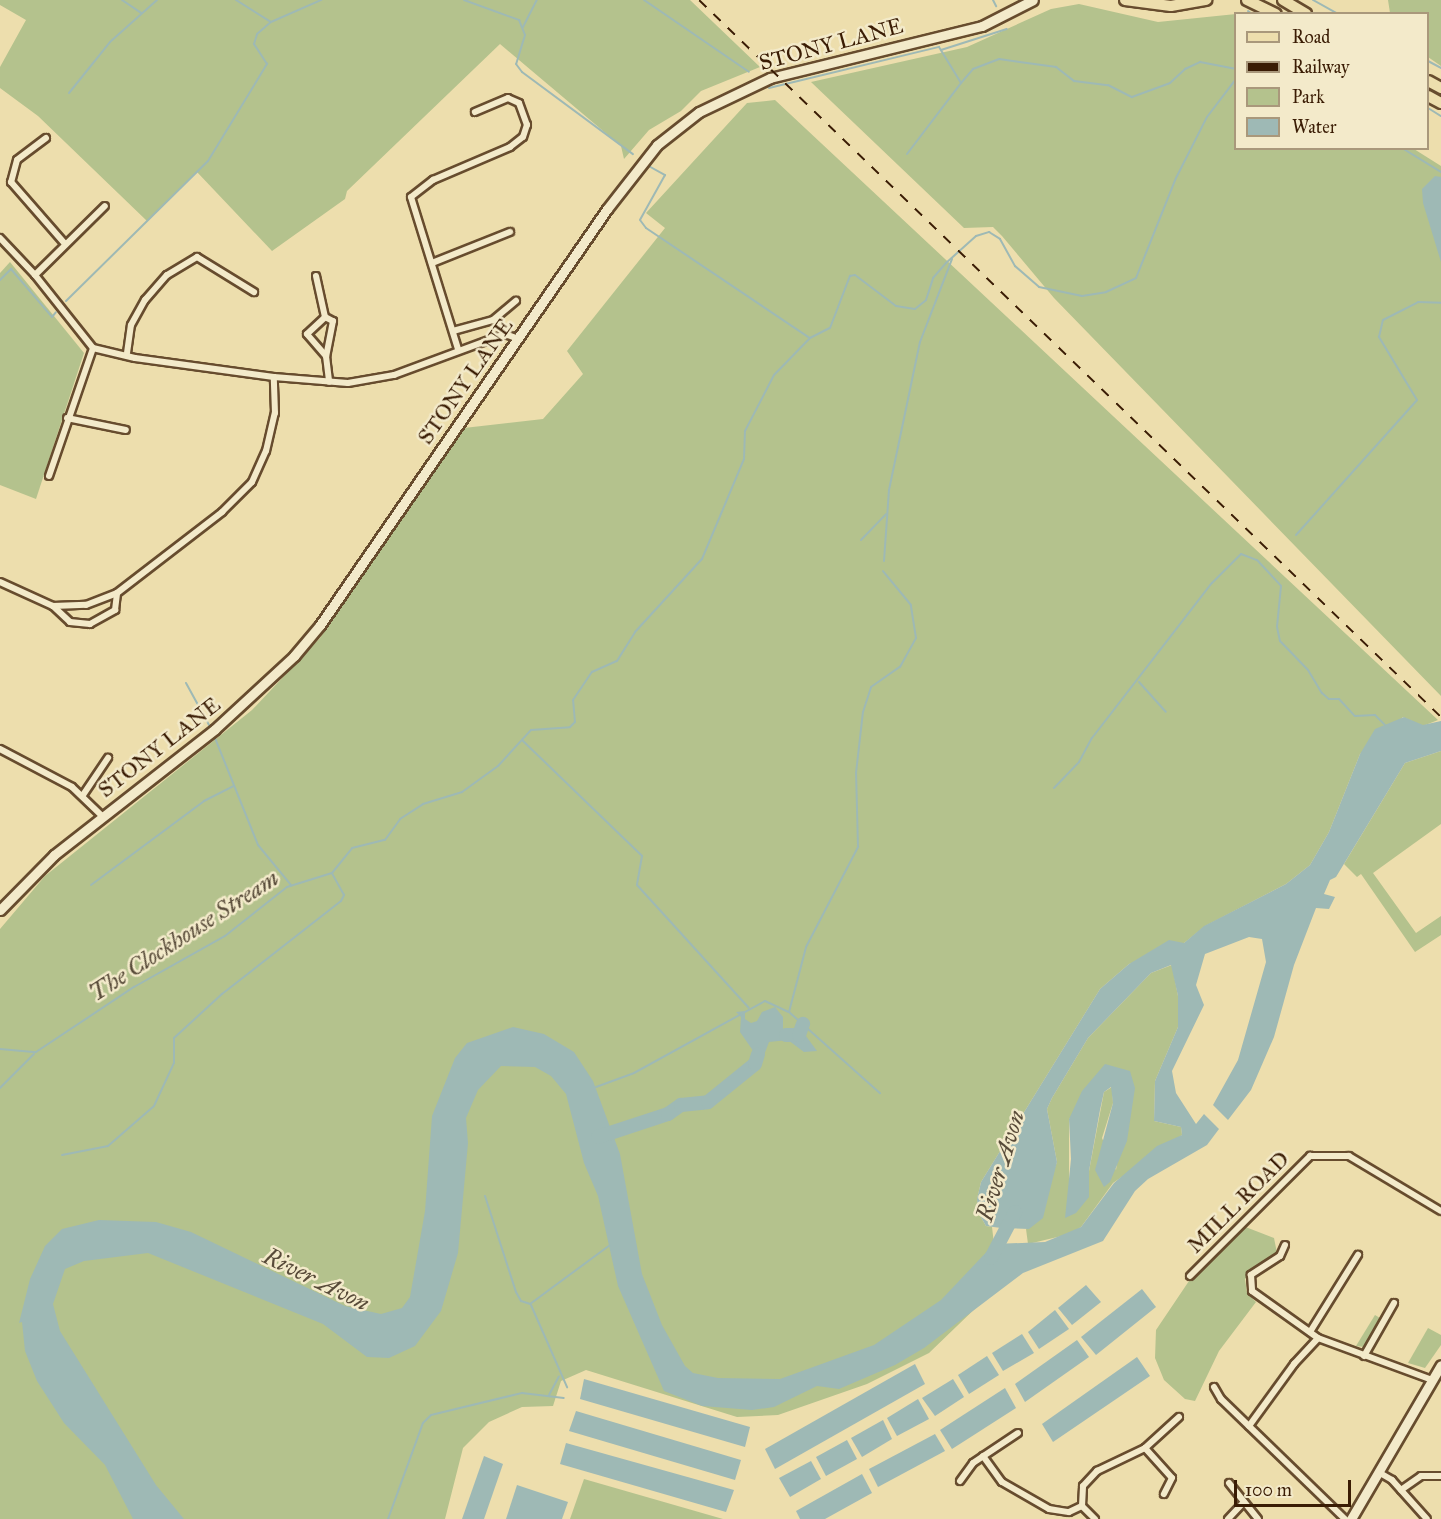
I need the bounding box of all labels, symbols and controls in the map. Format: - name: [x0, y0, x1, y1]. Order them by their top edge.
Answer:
- street label: STONY LANE: [756, 12, 906, 76]
- legend: [1234, 12, 1429, 150]
- text: Road: [1292, 26, 1330, 48]
- text: Railway: [1292, 56, 1349, 78]
- text: Park: [1292, 86, 1325, 108]
- text: Water: [1292, 116, 1336, 138]
- street label: STONY LANE: [412, 313, 518, 449]
- street label: STONY LANE: [93, 691, 225, 803]
- water label: The Clockhouse Stream: [84, 864, 284, 1008]
- water label: River Avon: [971, 1107, 1031, 1225]
- street label: MILL ROAD: [1182, 1146, 1294, 1258]
- water label: River Avon: [258, 1242, 374, 1318]
- scale bar: [1237, 1468, 1354, 1506]
- text: 100 m: [1245, 1479, 1292, 1501]

